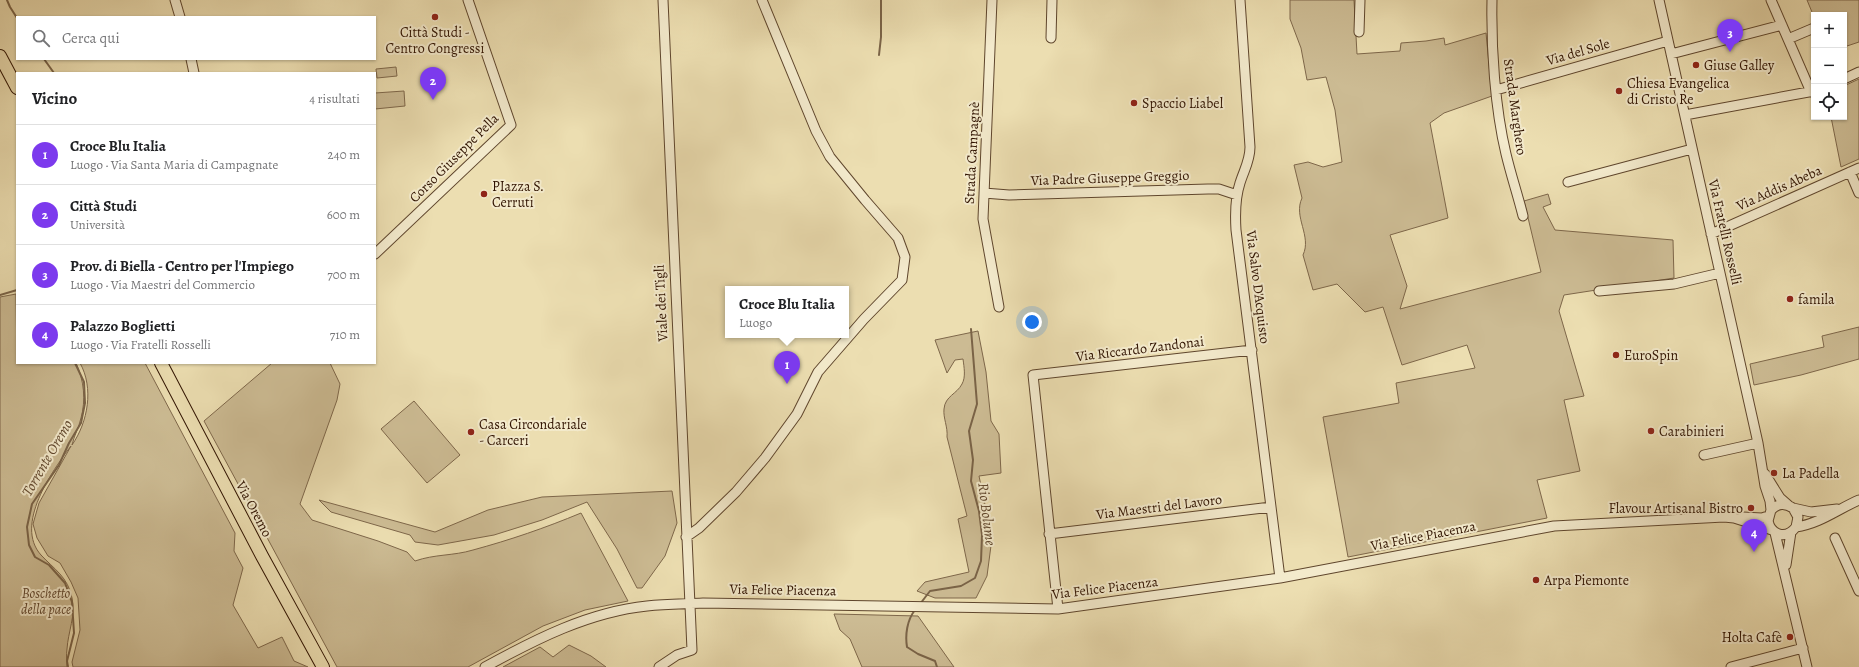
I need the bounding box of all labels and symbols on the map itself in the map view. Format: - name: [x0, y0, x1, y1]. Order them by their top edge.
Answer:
- marker: Città Studi - Centro Congressi: [430, 12, 440, 22]
- pin: 3: [1717, 19, 1743, 52]
- place label: Città Studi - Centro Congressi: [386, 23, 484, 58]
- street label: Via del Sole: [1543, 34, 1612, 70]
- place label: Giuse Galley: [1704, 56, 1775, 75]
- street label: Strada Marghero: [1499, 58, 1531, 156]
- marker: Giuse Galley: [1691, 60, 1701, 70]
- pin: 2: [420, 67, 446, 100]
- place label: Chiesa Evangelica di Cristo Re: [1627, 74, 1730, 109]
- marker: Chiesa Evangelica di Cristo Re: [1614, 86, 1624, 96]
- place label: Spaccio Liabel: [1142, 94, 1224, 113]
- marker: Spaccio Liabel: [1129, 98, 1139, 108]
- street label: Strada Campagnè: [960, 101, 984, 205]
- street label: Corso Giuseppe Pella: [405, 109, 503, 207]
- street label: Via Addis Abeba: [1732, 161, 1825, 216]
- street label: Via Padre Giuseppe Greggio: [1029, 166, 1190, 190]
- street label: Via Fratelli Rosselli: [1703, 176, 1746, 287]
- place label: PIazza S. Cerruti: [492, 177, 544, 212]
- marker: PIazza S. Cerruti: [479, 189, 489, 199]
- street label: Via Salvo D'Acquisto: [1241, 228, 1274, 345]
- street label: Viale dei Tigli: [649, 264, 673, 343]
- place label: famila: [1798, 290, 1835, 309]
- marker: famila: [1785, 294, 1795, 304]
- your location: [1022, 312, 1042, 332]
- street label: Via Riccardo Zandonai: [1074, 332, 1205, 366]
- place label: EuroSpin: [1624, 346, 1679, 365]
- marker: EuroSpin: [1611, 350, 1621, 360]
- pin: 1: [774, 351, 800, 384]
- place label: Casa Circondariale - Carceri: [479, 415, 587, 450]
- water label: Torrente Oremo: [17, 416, 77, 500]
- place label: Carabinieri: [1659, 422, 1724, 441]
- marker: Carabinieri: [1646, 426, 1656, 436]
- marker: Casa Circondariale - Carceri: [466, 427, 476, 437]
- place label: La Padella: [1782, 464, 1840, 483]
- marker: La Padella: [1769, 468, 1779, 478]
- street label: Via Oremo: [231, 477, 277, 540]
- water label: Rio Bolume: [973, 481, 1001, 547]
- street label: Via Maestri del Lavoro: [1094, 490, 1223, 524]
- place label: Flavour Artisanal Bistro: [1609, 499, 1743, 518]
- marker: Flavour Artisanal Bistro: [1746, 503, 1756, 513]
- street label: Via Felice Piacenza: [1368, 516, 1478, 556]
- pin: 4: [1741, 519, 1767, 552]
- place label: Arpa Piemonte: [1543, 571, 1629, 590]
- street label: Via Felice Piacenza: [1050, 572, 1160, 604]
- marker: Arpa Piemonte: [1531, 575, 1541, 585]
- street label: Via Felice Piacenza: [728, 580, 837, 600]
- park label: Boschetto della pace: [21, 584, 71, 619]
- place label: Holta Cafè: [1721, 628, 1782, 647]
- marker: Holta Cafè: [1785, 632, 1795, 642]

